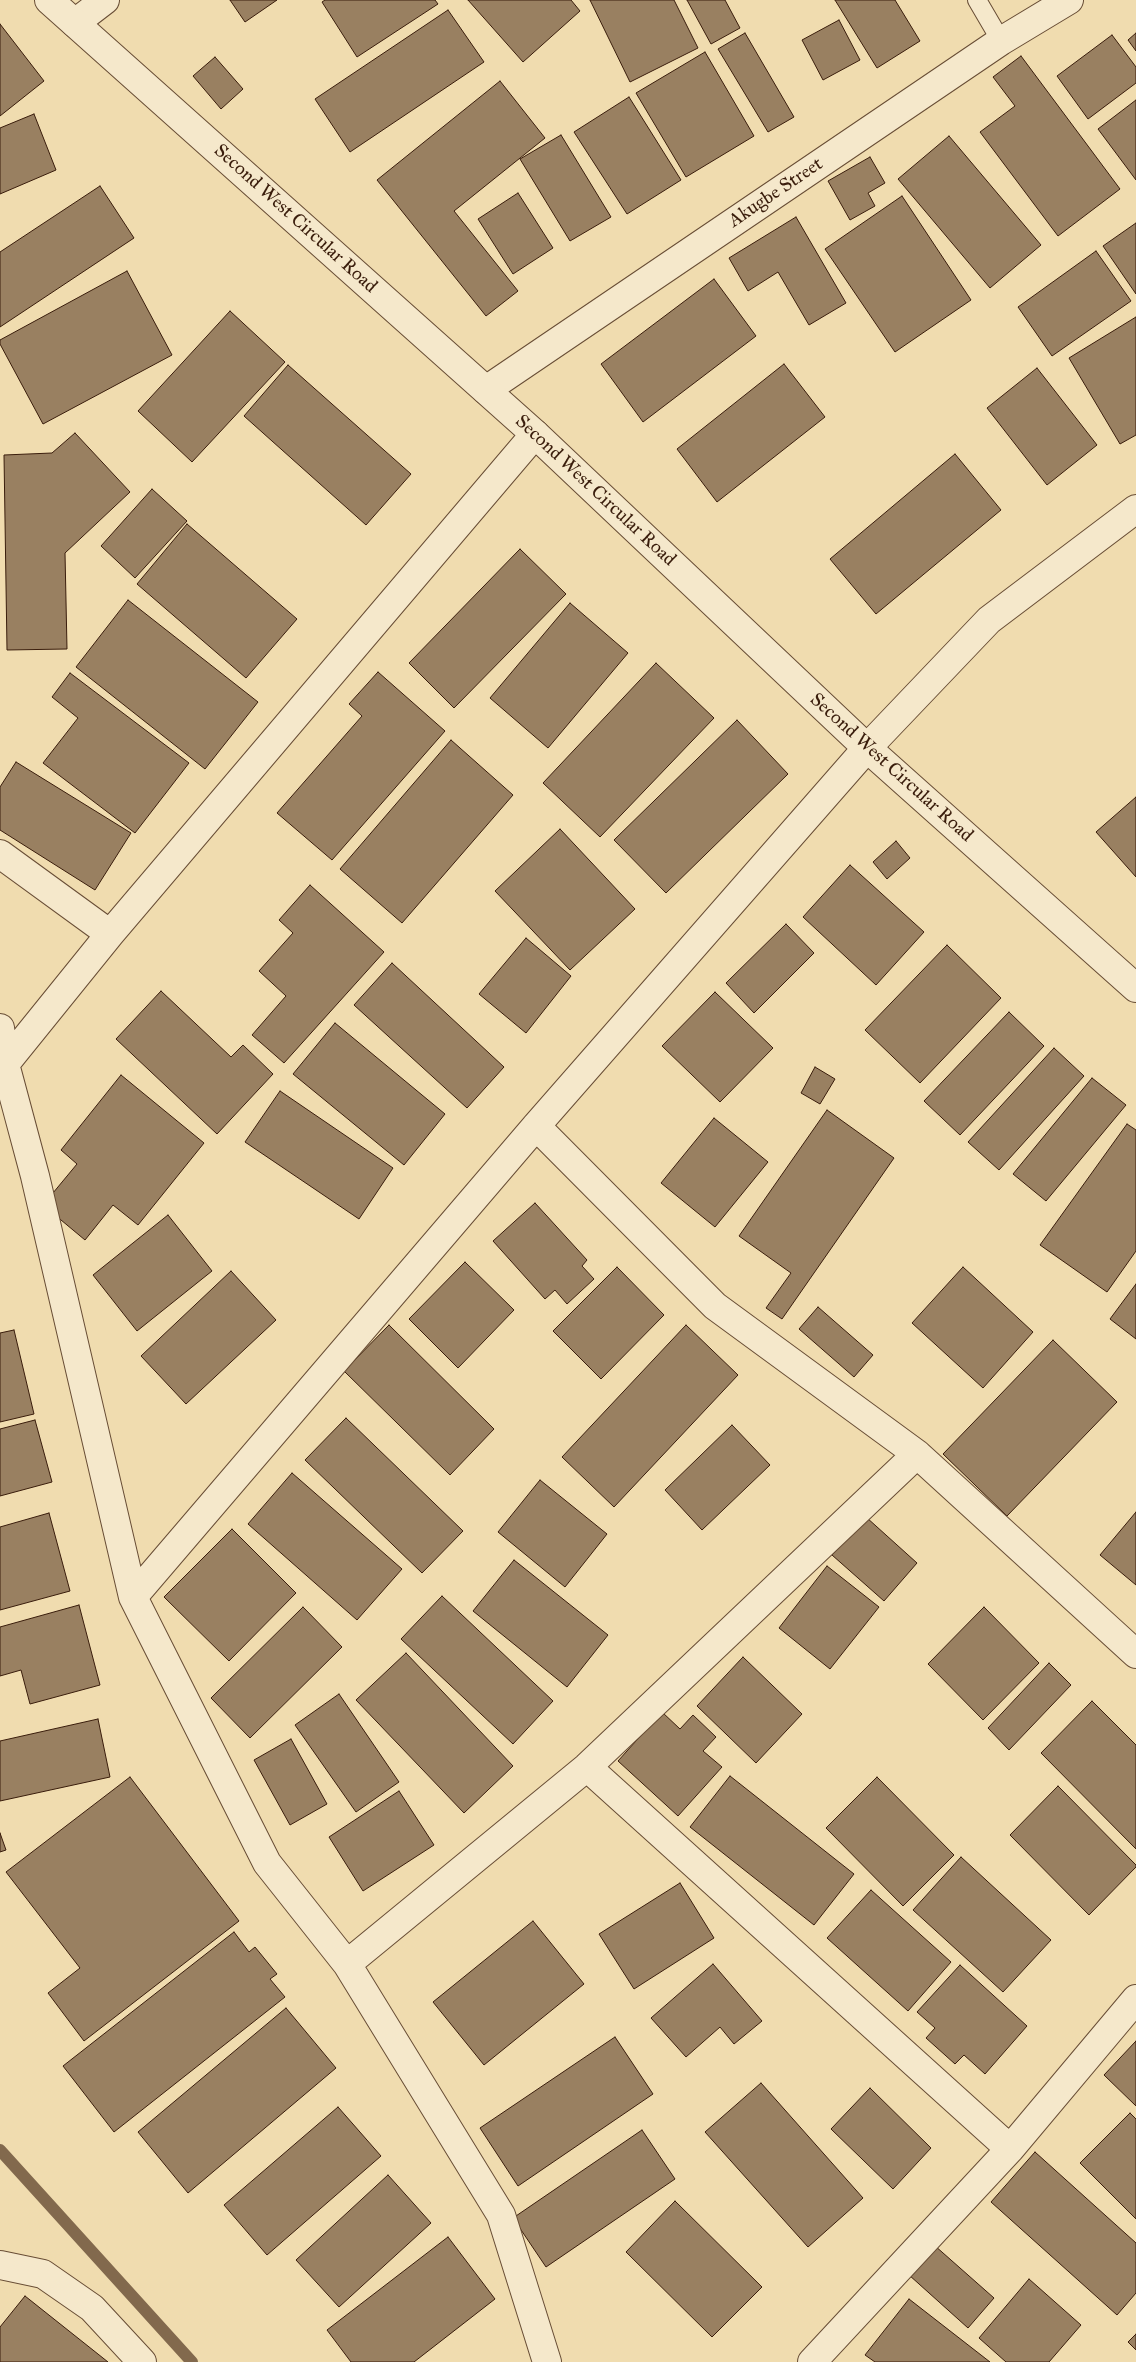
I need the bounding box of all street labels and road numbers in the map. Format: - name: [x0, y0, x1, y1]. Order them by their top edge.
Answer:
- street label: Second West Circular Road: [209, 140, 381, 298]
- street label: Akugbe Street: [724, 153, 828, 233]
- street label: Second West Circular Road: [510, 410, 680, 572]
- street label: Second West Circular Road: [805, 689, 977, 847]

